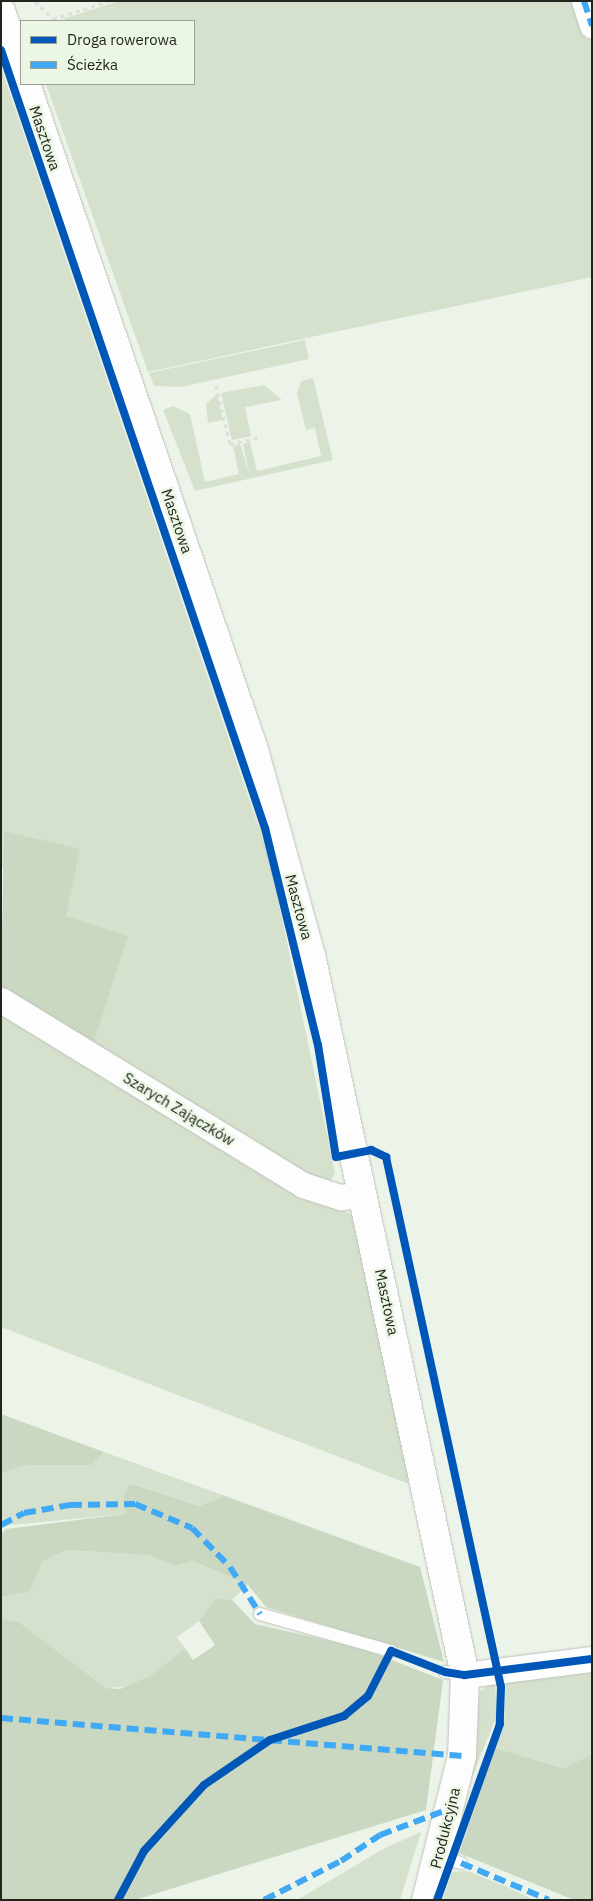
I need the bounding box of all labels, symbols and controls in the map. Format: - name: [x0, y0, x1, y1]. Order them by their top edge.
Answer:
- legend: [20, 20, 195, 85]
- text: Droga rowerowa: [67, 30, 177, 49]
- text: Ścieżka: [67, 55, 118, 74]
- street label: Masztowa: [26, 103, 64, 173]
- street label: Masztowa: [158, 486, 196, 556]
- street label: Masztowa: [282, 872, 316, 942]
- street label: Szarych Zajączków: [120, 1069, 238, 1149]
- street label: Masztowa: [371, 1267, 403, 1337]
- street label: Produkcyjna: [426, 1786, 464, 1870]

